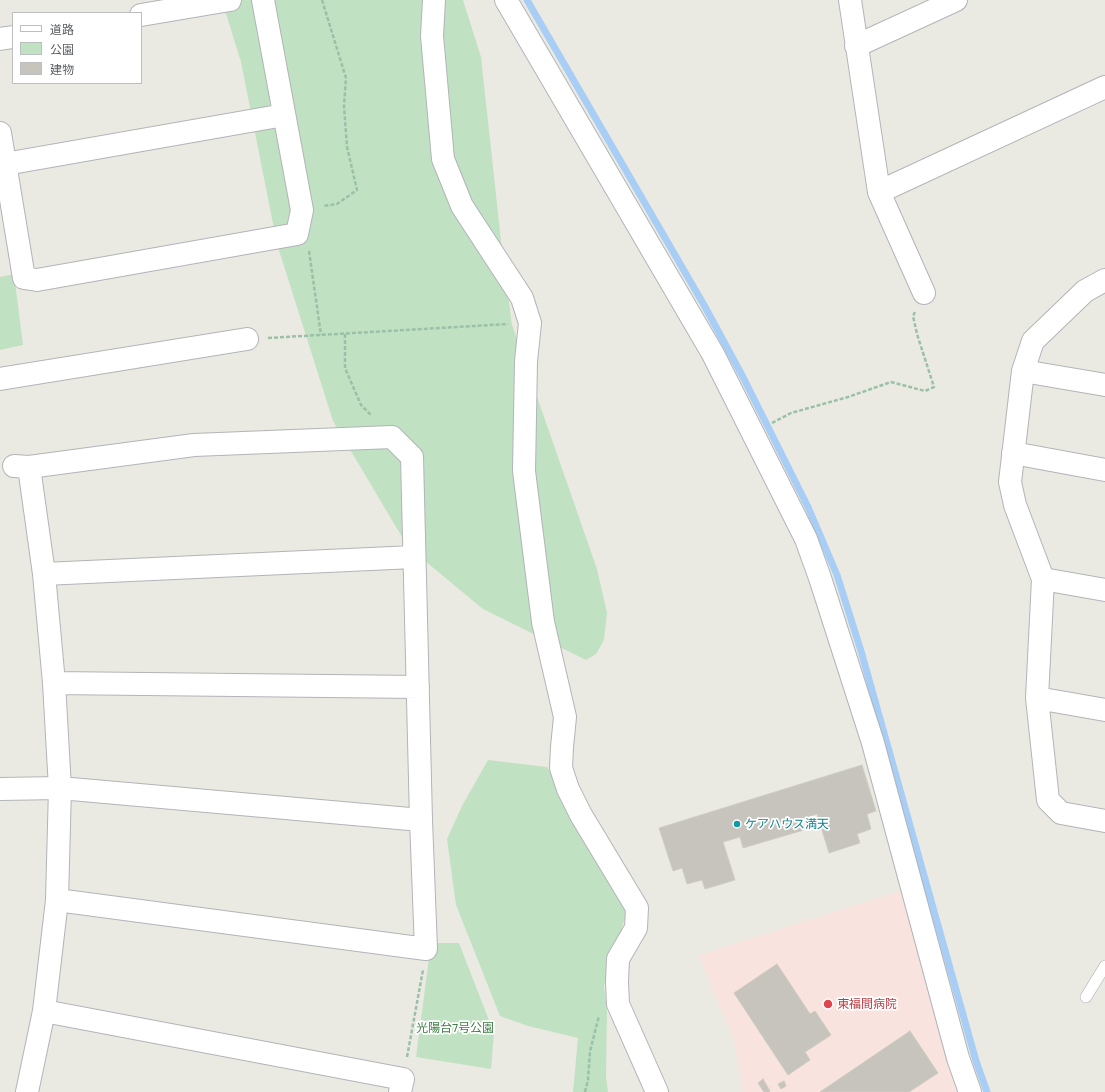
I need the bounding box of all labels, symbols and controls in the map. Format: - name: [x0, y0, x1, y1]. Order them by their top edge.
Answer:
- legend: [12, 12, 142, 84]
- text: 道路: [50, 22, 74, 36]
- text: 公園: [50, 42, 74, 56]
- text: 建物: [50, 62, 74, 76]
- place label: ケアハウス満天: [745, 817, 829, 831]
- marker: ケアハウス満天: [732, 819, 742, 829]
- place label: 東福間病院: [837, 997, 897, 1011]
- marker: 東福間病院: [822, 998, 834, 1010]
- park label: 光陽台7号公園: [416, 1021, 494, 1035]

